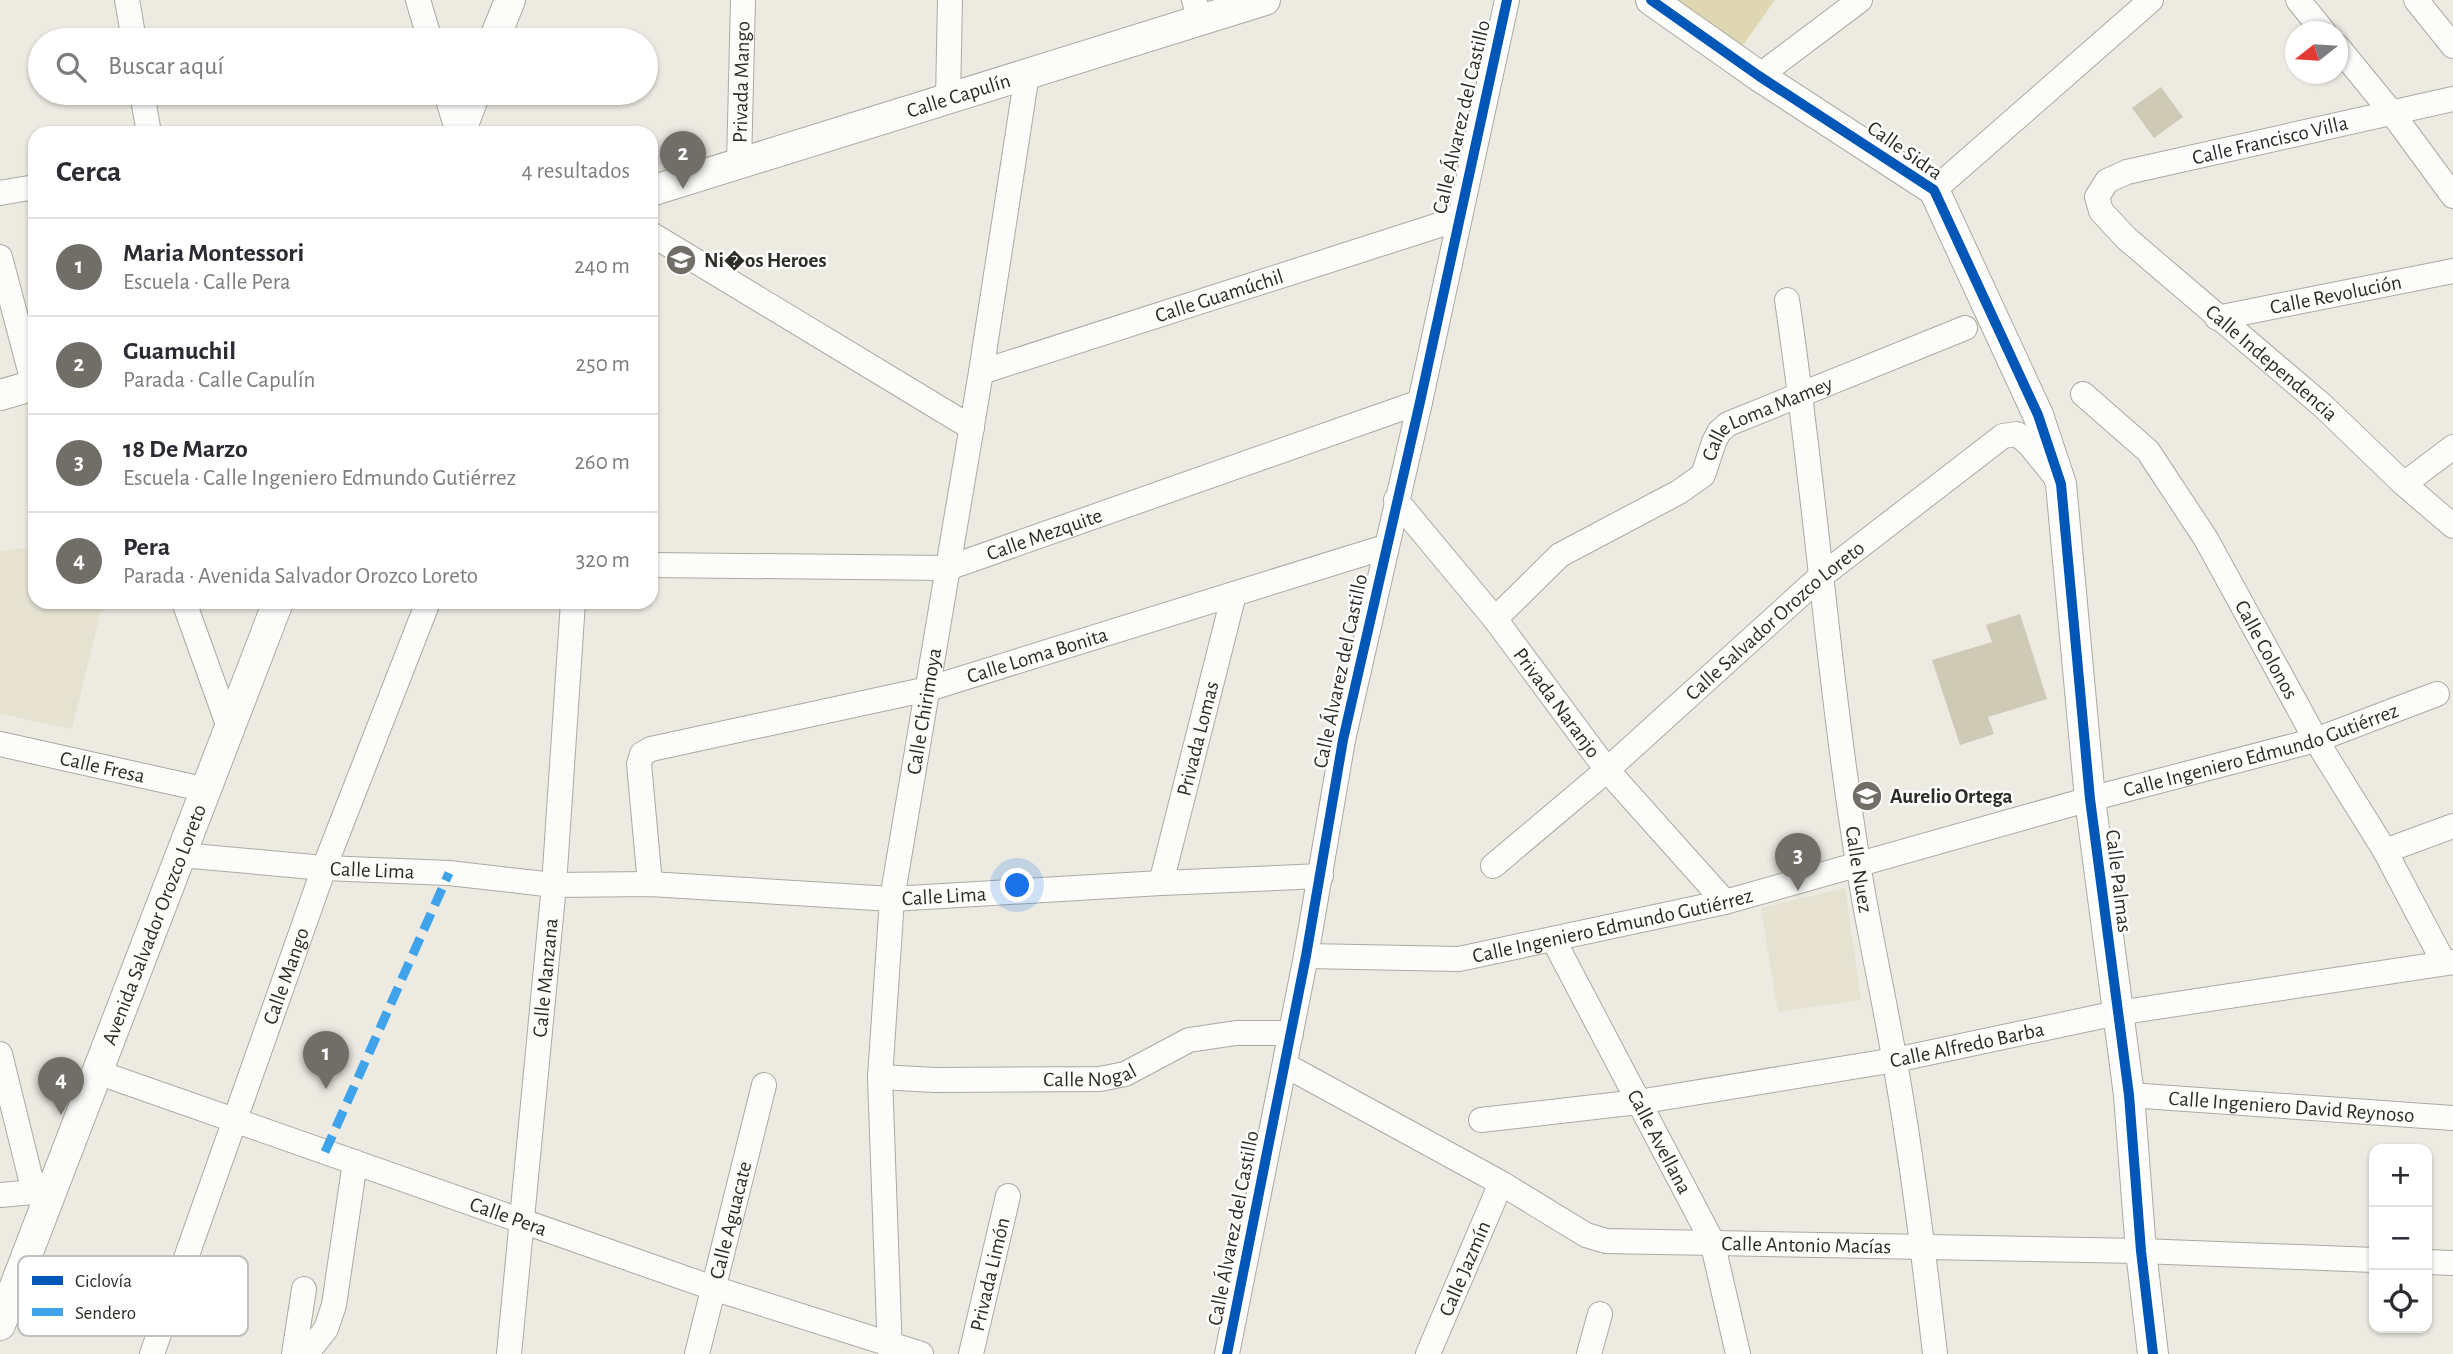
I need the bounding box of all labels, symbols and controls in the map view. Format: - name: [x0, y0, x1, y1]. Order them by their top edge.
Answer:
- street label: Calle Álvarez del Castillo: [1427, 18, 1494, 216]
- street label: Privada Mango: [730, 21, 753, 143]
- north arrow: [2285, 21, 2348, 84]
- search box: [28, 28, 658, 105]
- icon: search: [52, 48, 90, 86]
- text: Buscar aquí: [108, 53, 224, 79]
- street label: Calle Capulín: [904, 70, 1013, 122]
- street label: Calle Francisco Villa: [2190, 112, 2350, 169]
- street label: Calle Sidra: [1863, 117, 1946, 184]
- pin: 2: [660, 131, 706, 189]
- text: Cerca: [56, 157, 121, 187]
- text: 4 resultados: [522, 160, 630, 183]
- text: Maria Montessori: [123, 240, 304, 266]
- school or university icon: Ni�os Heroes: [664, 243, 698, 277]
- place label: Ni�os Heroes: [704, 250, 826, 271]
- text: 1: [75, 255, 83, 278]
- text: 240 m: [574, 255, 630, 278]
- street label: Calle Guamúchil: [1152, 266, 1286, 326]
- text: Escuela · Calle Pera: [123, 271, 291, 294]
- street label: Calle Revolución: [2268, 272, 2403, 318]
- street label: Calle Independencia: [2201, 301, 2342, 425]
- text: Guamuchil: [123, 338, 236, 364]
- text: 2: [74, 353, 84, 376]
- text: 250 m: [576, 353, 630, 376]
- text: Parada · Calle Capulín: [123, 369, 315, 392]
- street label: Calle Loma Mamey: [1698, 373, 1836, 464]
- text: 18 De Marzo: [123, 436, 248, 462]
- text: 3: [74, 451, 84, 474]
- text: 260 m: [574, 451, 630, 474]
- text: Escuela · Calle Ingeniero Edmundo Gutiérrez: [123, 467, 516, 490]
- street label: Calle Mezquite: [984, 505, 1105, 565]
- text: Pera: [123, 534, 170, 560]
- street label: Calle Salvador Orozco Loreto: [1682, 537, 1868, 704]
- text: 4: [73, 549, 85, 572]
- text: 320 m: [576, 549, 630, 572]
- text: Parada · Avenida Salvador Orozco Loreto: [123, 565, 478, 588]
- street label: Calle Álvarez del Castillo: [1308, 572, 1371, 770]
- street label: Calle Colonos: [2231, 597, 2302, 703]
- street label: Calle Loma Bonita: [964, 624, 1111, 687]
- street label: Privada Naranjo: [1509, 644, 1604, 762]
- street label: Calle Chirimoya: [903, 646, 945, 776]
- street label: Privada Lomas: [1173, 679, 1223, 798]
- street label: Calle Ingeniero Edmundo Gutiérrez: [2121, 700, 2401, 801]
- street label: Calle Fresa: [58, 748, 147, 787]
- school or university icon: Aurelio Ortega: [1850, 779, 1884, 813]
- place label: Aurelio Ortega: [1890, 786, 2013, 807]
- street label: Avenida Salvador Orozco Loreto: [99, 802, 210, 1048]
- street label: Calle Nuez: [1841, 825, 1876, 914]
- street label: Calle Palmas: [2102, 828, 2135, 934]
- pin: 3: [1775, 833, 1821, 891]
- street label: Calle Lima: [330, 858, 415, 883]
- your location: [1000, 868, 1034, 902]
- street label: Calle Lima: [901, 883, 987, 909]
- street label: Calle Ingeniero Edmundo Gutiérrez: [1471, 885, 1755, 967]
- street label: Calle Manzana: [529, 917, 562, 1038]
- street label: Calle Mango: [259, 925, 313, 1027]
- street label: Calle Alfredo Barba: [1888, 1019, 2046, 1072]
- pin: 1: [303, 1031, 349, 1089]
- pin: 4: [38, 1057, 84, 1115]
- street label: Calle Nogal: [1043, 1060, 1140, 1090]
- street label: Calle Avellana: [1623, 1086, 1695, 1198]
- street label: Calle Ingeniero David Reynoso: [2168, 1088, 2415, 1126]
- street label: Calle Álvarez del Castillo: [1202, 1128, 1263, 1327]
- map controls: [2369, 1144, 2432, 1333]
- button: +: [2369, 1144, 2432, 1207]
- street label: Calle Aguacate: [706, 1159, 756, 1281]
- street label: Calle Pera: [467, 1194, 550, 1240]
- button: −: [2369, 1207, 2432, 1270]
- street label: Privada Limón: [967, 1215, 1014, 1333]
- street label: Calle Jazmín: [1435, 1218, 1495, 1319]
- street label: Calle Antonio Macías: [1721, 1233, 1891, 1257]
- legend: [18, 1256, 248, 1336]
- button: locate: [2369, 1270, 2432, 1333]
- text: Ciclovía: [75, 1272, 132, 1291]
- text: Sendero: [75, 1304, 136, 1323]

